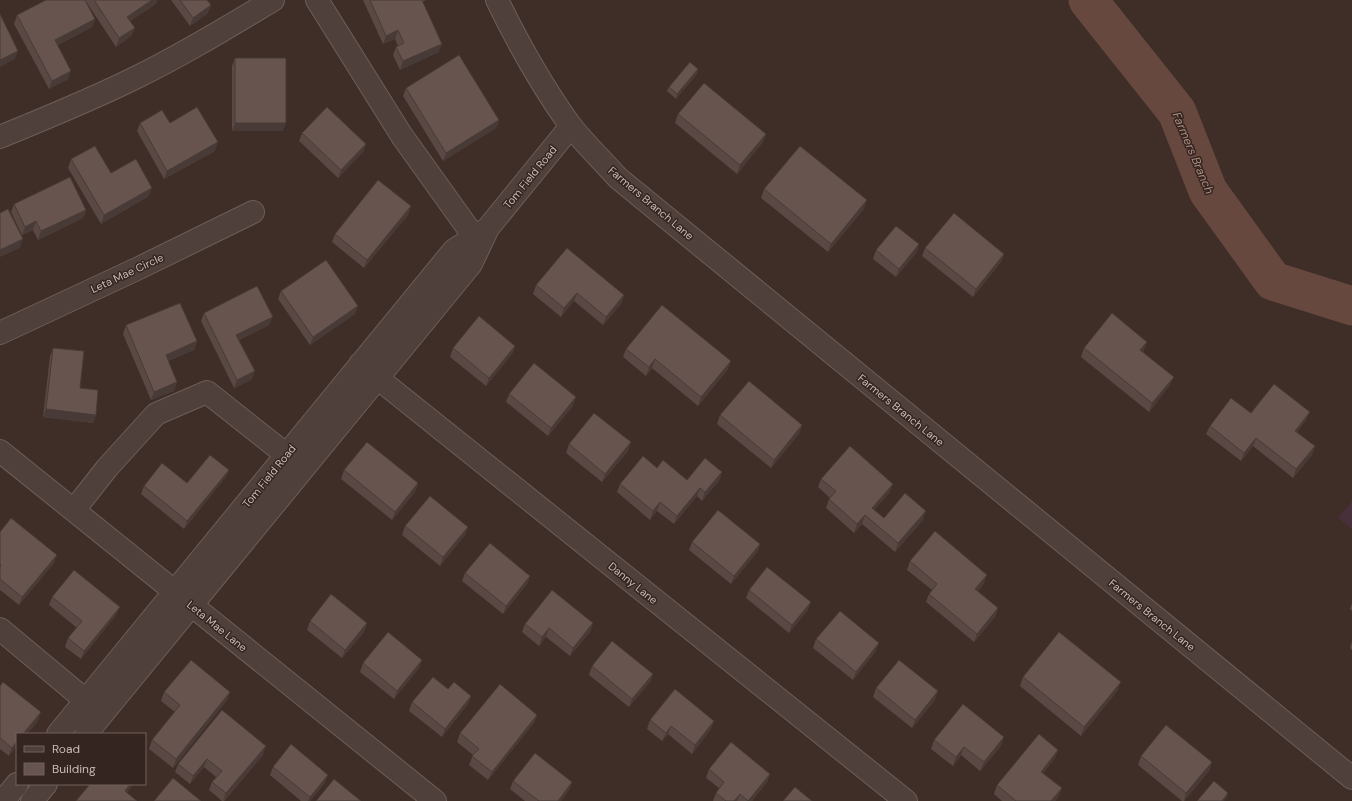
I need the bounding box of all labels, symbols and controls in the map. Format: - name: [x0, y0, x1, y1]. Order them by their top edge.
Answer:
- water label: Farmers Branch: [1169, 110, 1217, 196]
- street label: Tom Field Road: [500, 143, 560, 211]
- street label: Farmers Branch Lane: [606, 163, 696, 243]
- street label: Leta Mae Circle: [88, 250, 166, 296]
- street label: Farmers Branch Lane: [855, 371, 947, 449]
- street label: Tom Field Road: [239, 442, 299, 510]
- street label: Danny Lane: [606, 559, 660, 607]
- street label: Farmers Branch Lane: [1106, 576, 1198, 654]
- street label: Leta Mae Lane: [184, 597, 250, 655]
- legend: [16, 733, 146, 785]
- text: Road: [52, 741, 80, 757]
- text: Building: [52, 761, 96, 777]

